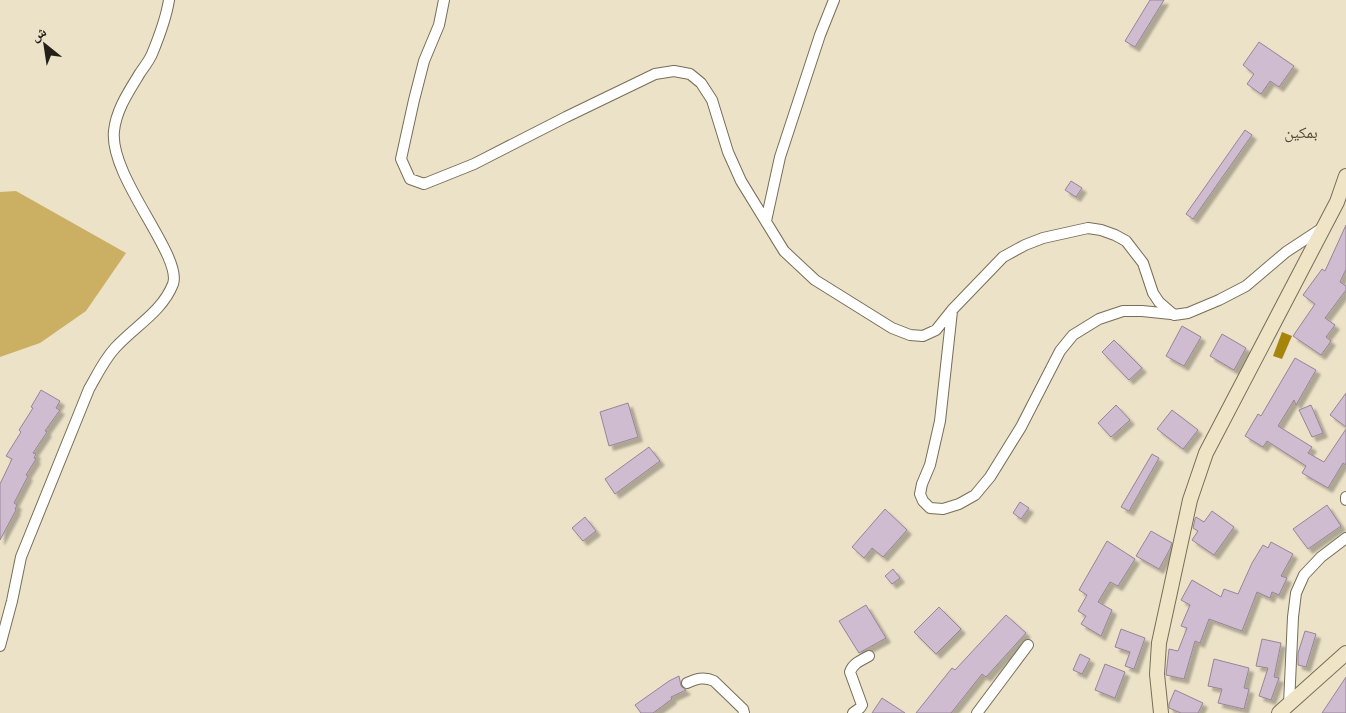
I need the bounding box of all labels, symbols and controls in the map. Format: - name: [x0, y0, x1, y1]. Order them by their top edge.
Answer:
- north arrow: [20, 20, 70, 70]
- text: ش: [28, 22, 50, 45]
- district label: بمكين: [1284, 122, 1318, 143]

